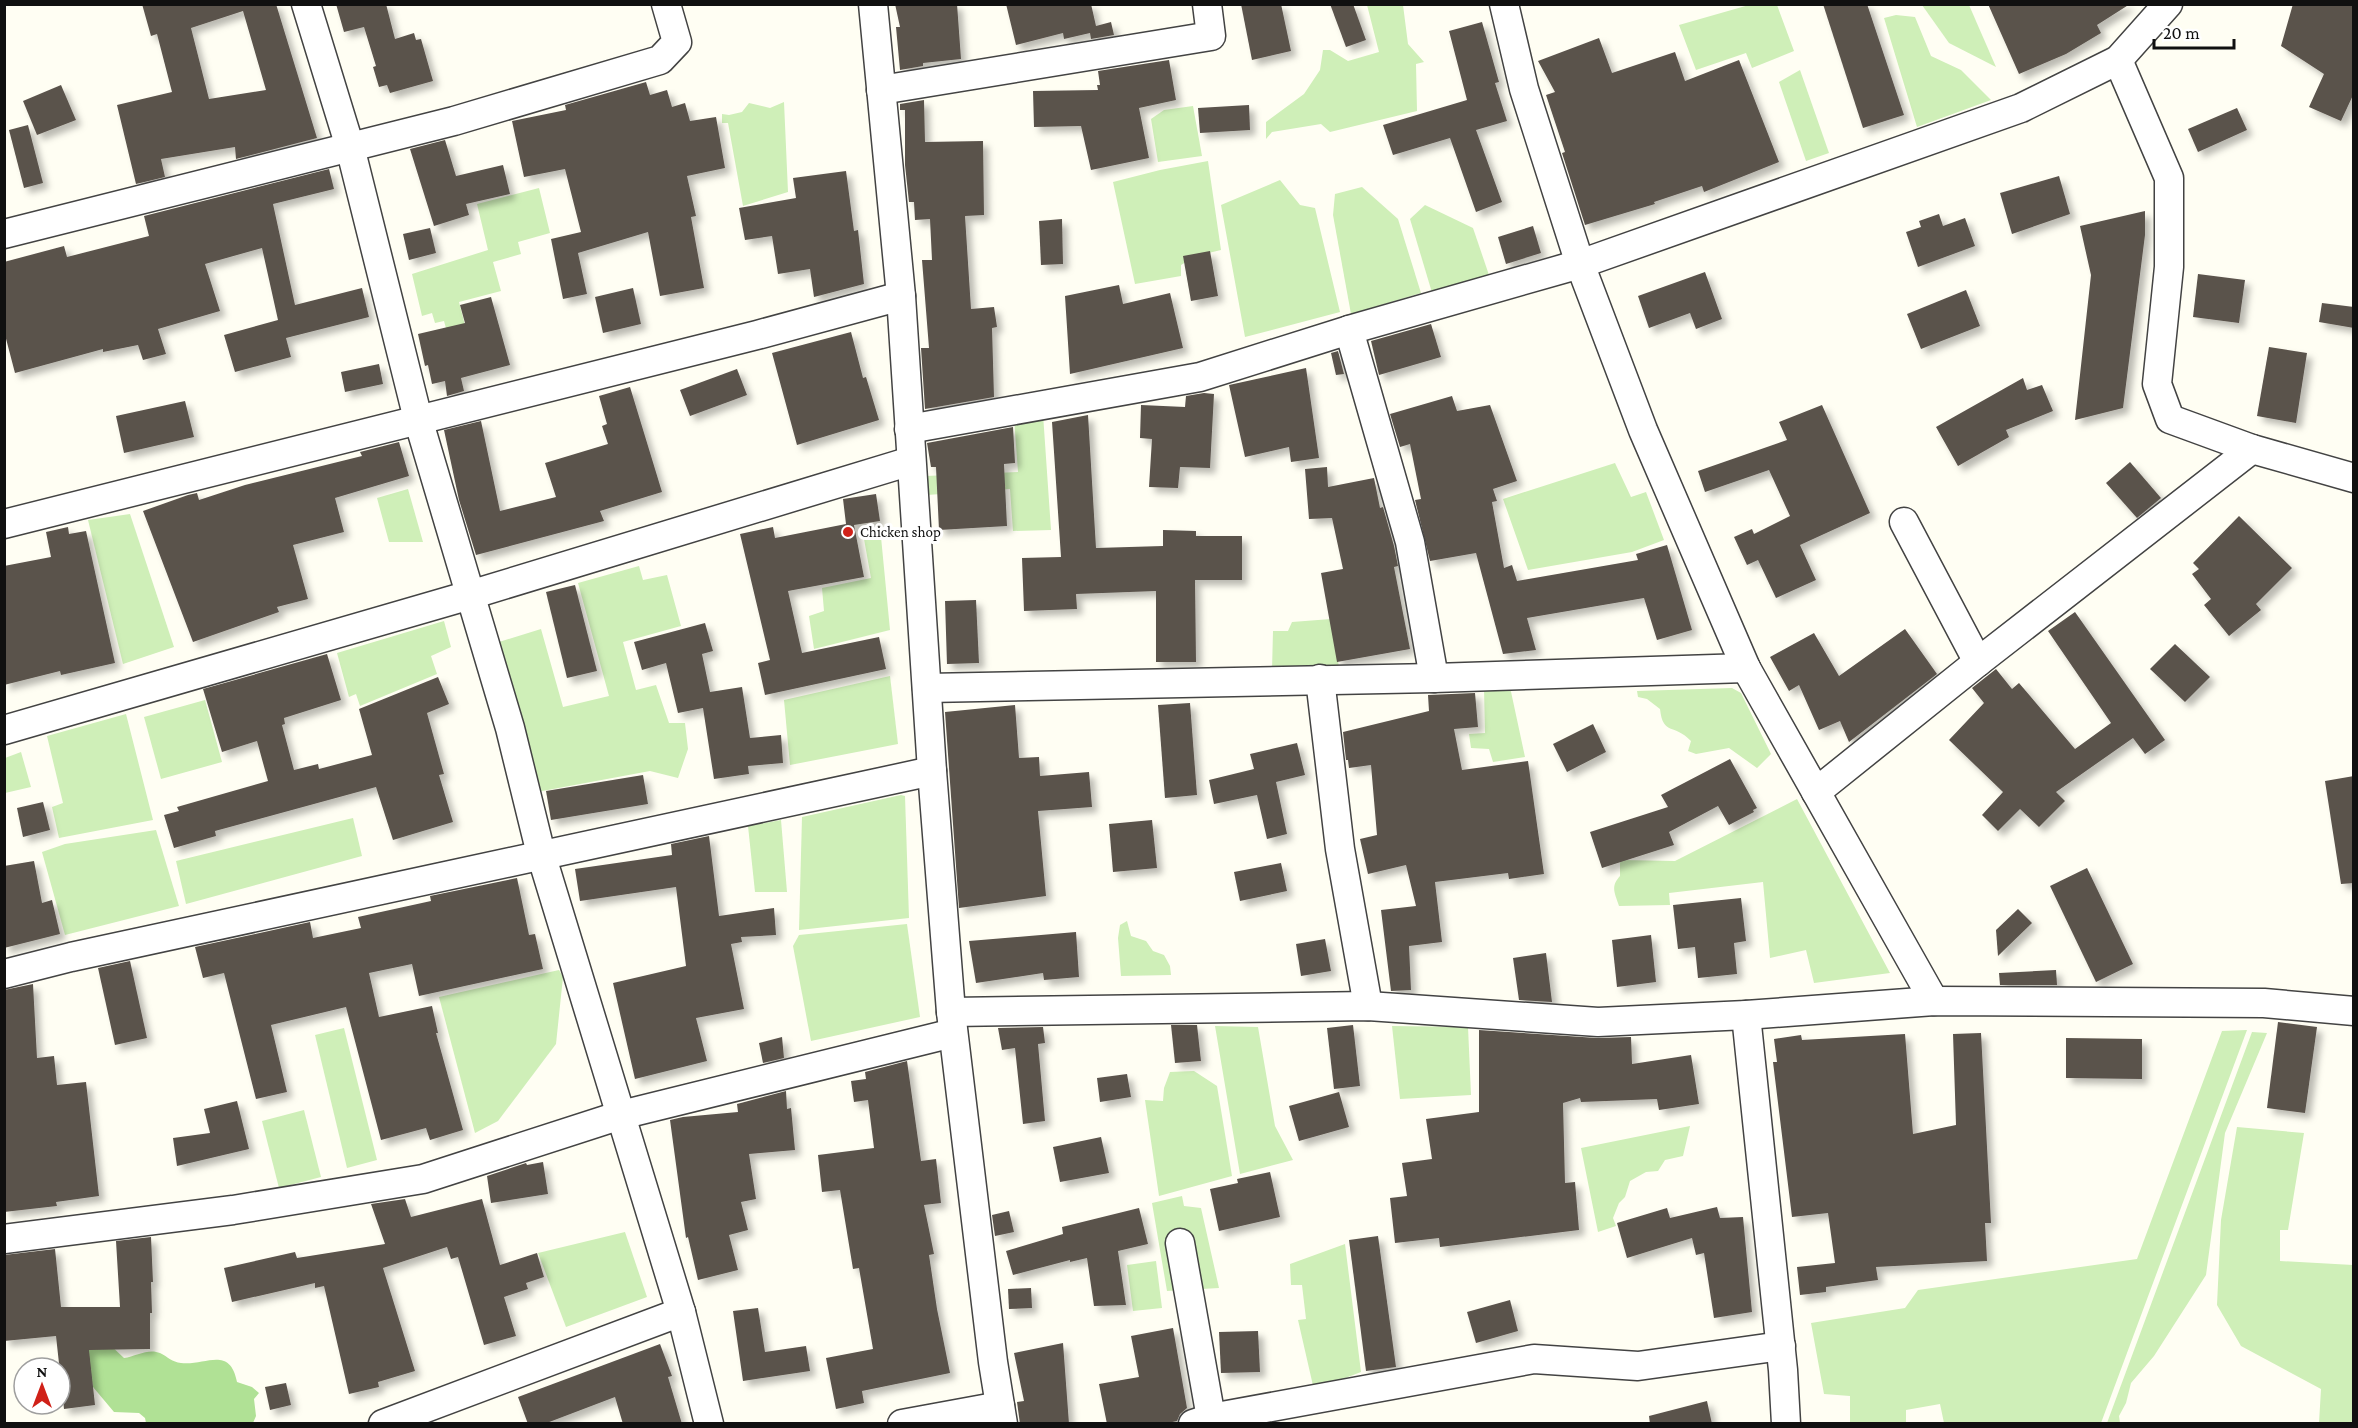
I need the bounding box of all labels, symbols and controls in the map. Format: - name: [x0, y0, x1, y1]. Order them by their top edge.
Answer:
- scale bar: [2154, 12, 2234, 50]
- text: 20 m: [2163, 23, 2200, 43]
- place label: Chicken shop: [860, 524, 941, 541]
- marker: Chicken shop: [841, 525, 855, 539]
- north arrow: [12, 1356, 72, 1416]
- text: N: [37, 1363, 48, 1380]

